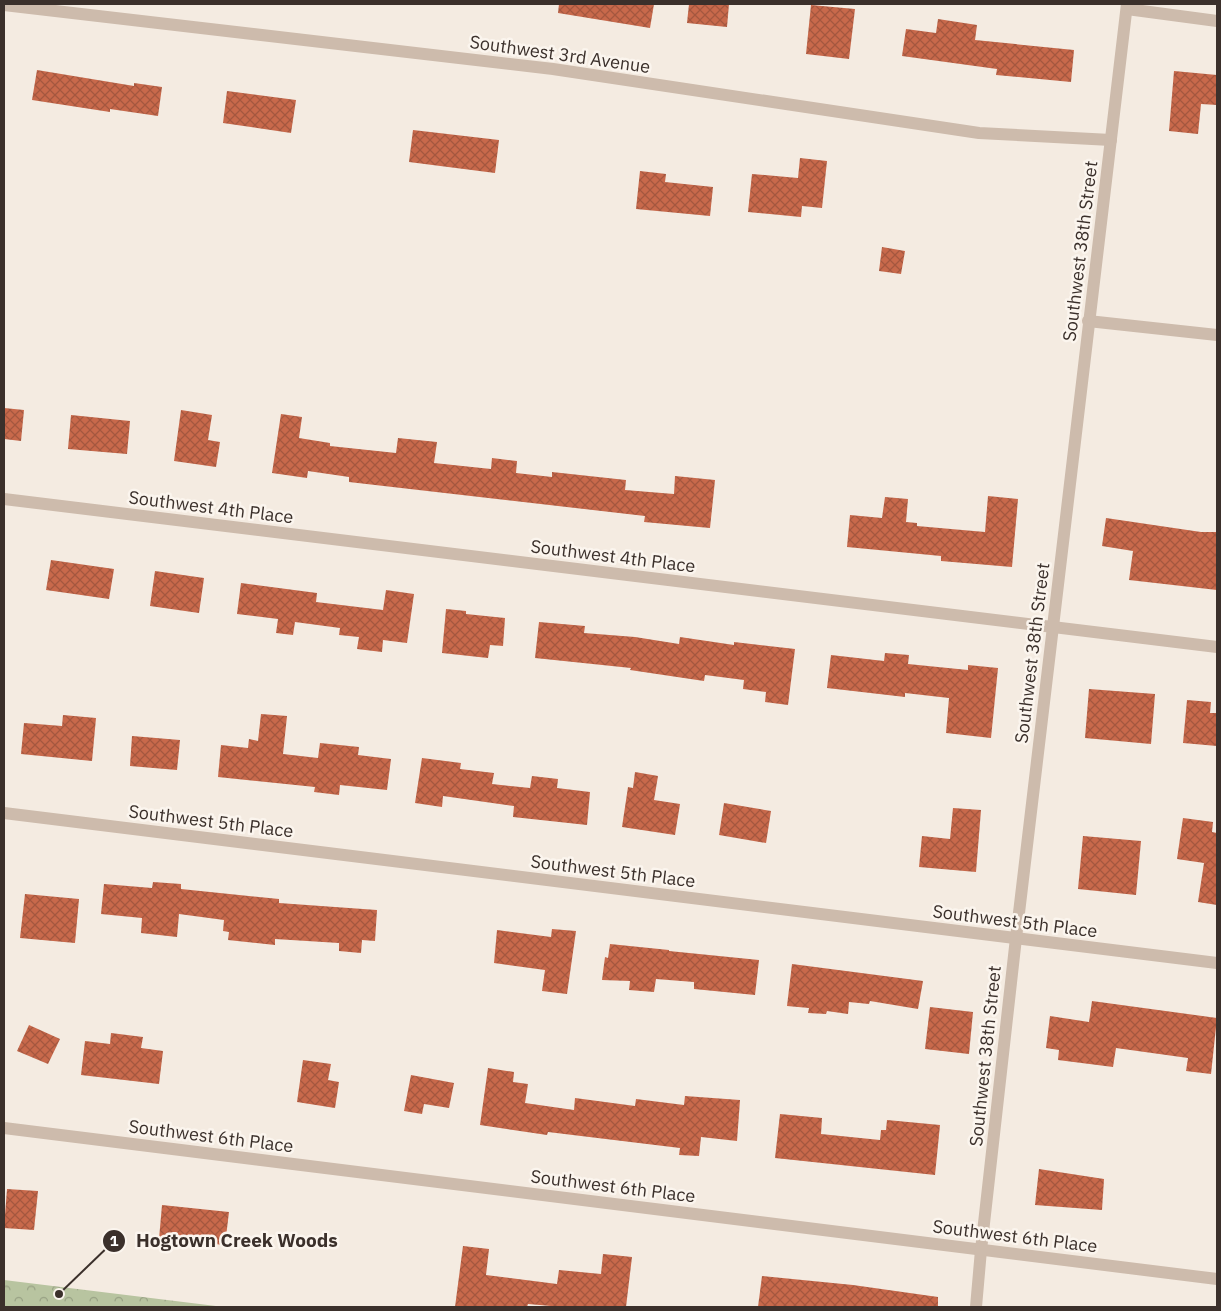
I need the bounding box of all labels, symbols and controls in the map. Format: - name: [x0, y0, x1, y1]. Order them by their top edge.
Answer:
- street label: Southwest 3rd Avenue: [468, 30, 652, 78]
- street label: Southwest 38th Street: [1058, 159, 1102, 343]
- street label: Southwest 4th Place: [127, 485, 295, 529]
- street label: Southwest 4th Place: [529, 534, 697, 578]
- street label: Southwest 38th Street: [1010, 561, 1054, 745]
- street label: Southwest 5th Place: [127, 799, 295, 843]
- street label: Southwest 5th Place: [529, 849, 697, 893]
- street label: Southwest 5th Place: [931, 899, 1099, 943]
- street label: Southwest 38th Street: [964, 964, 1006, 1148]
- street label: Southwest 6th Place: [127, 1114, 295, 1158]
- street label: Southwest 6th Place: [529, 1164, 697, 1208]
- street label: Southwest 6th Place: [931, 1214, 1099, 1258]
- callout: Hogtown Creek Woods: [101, 1224, 348, 1258]
- text: Hogtown Creek Woods: [136, 1228, 338, 1252]
- text: 1: [109, 1231, 119, 1250]

